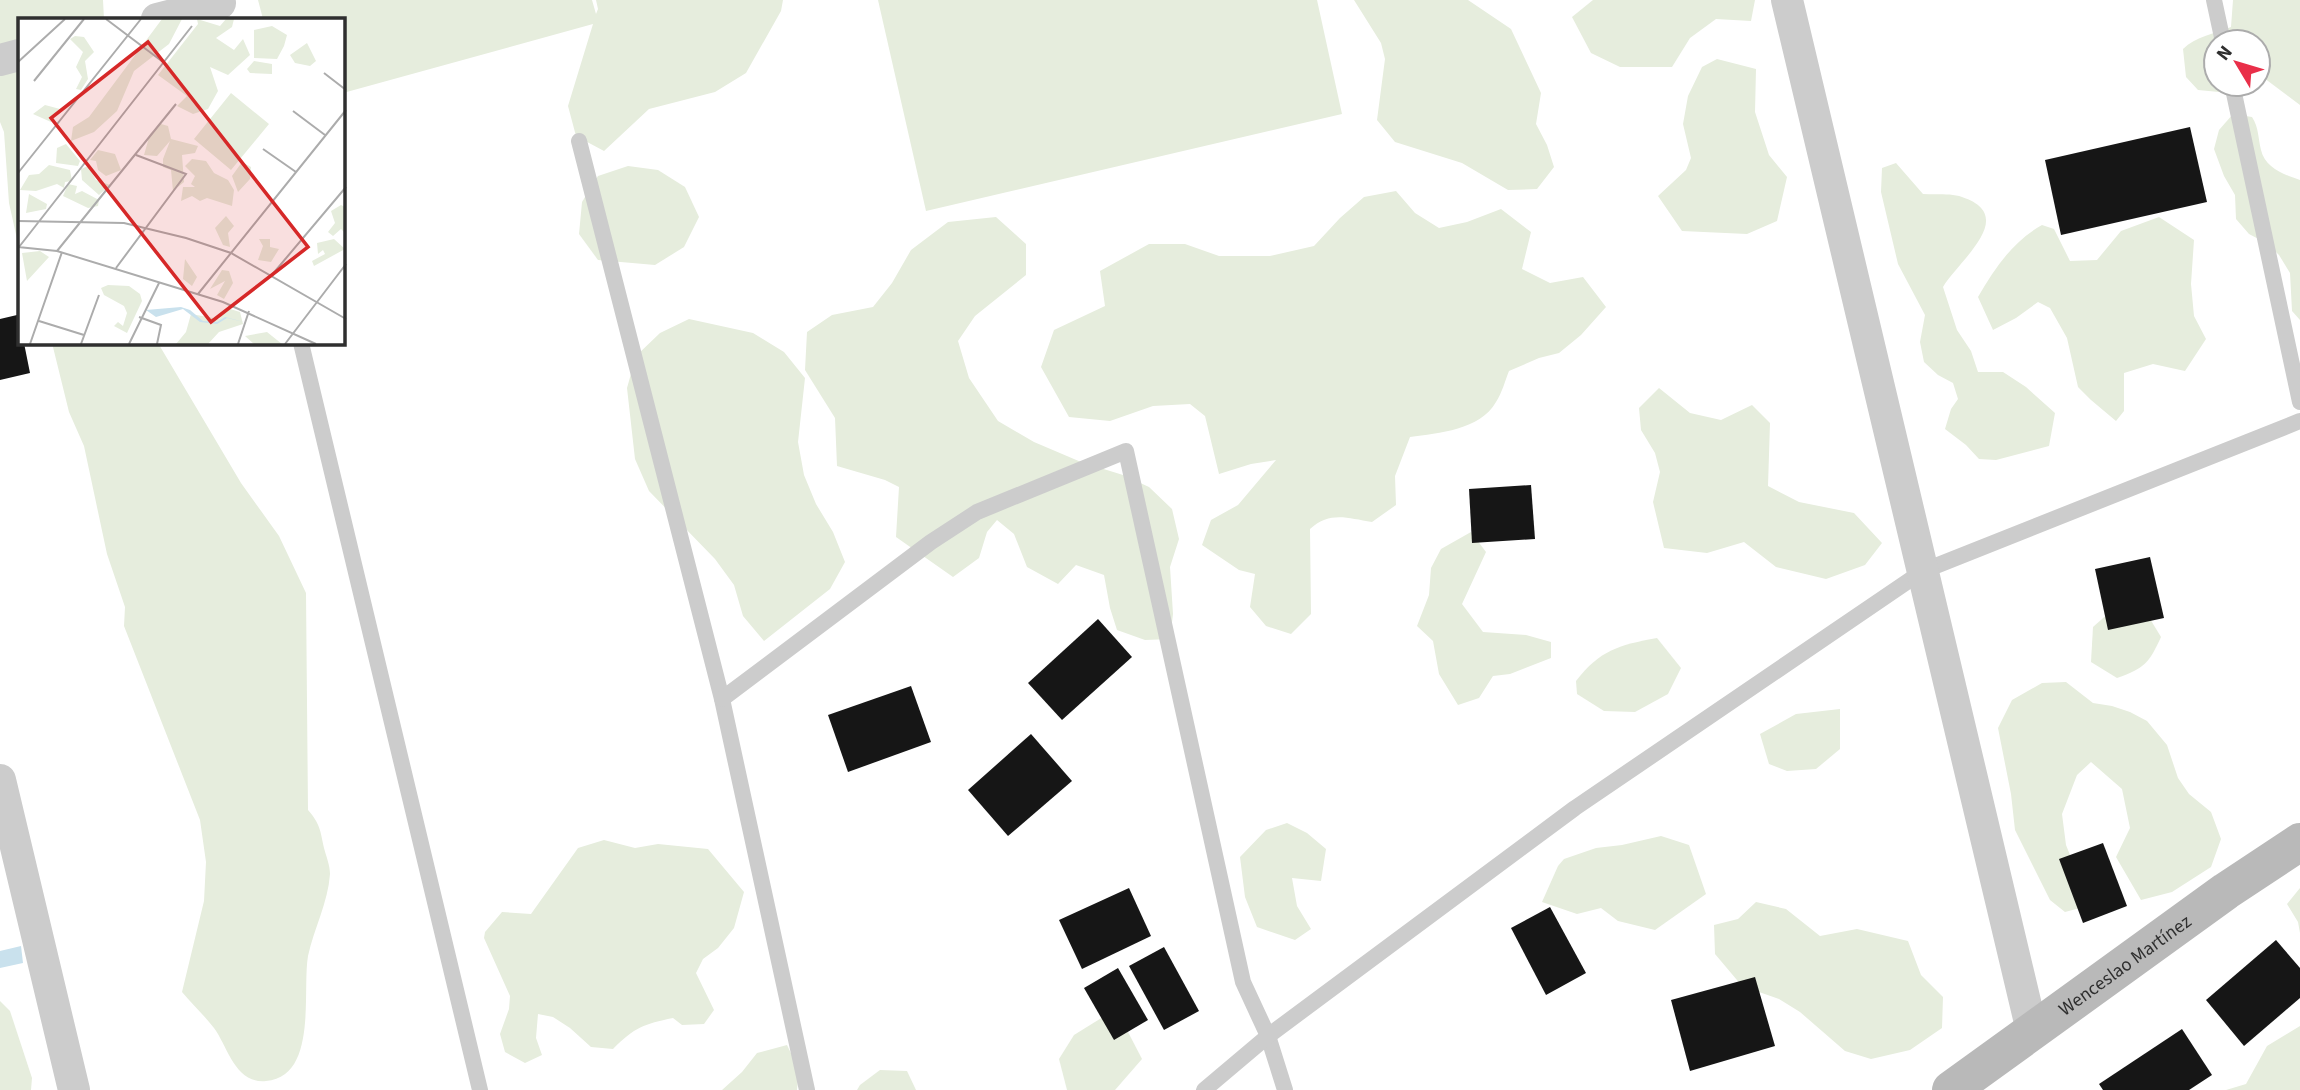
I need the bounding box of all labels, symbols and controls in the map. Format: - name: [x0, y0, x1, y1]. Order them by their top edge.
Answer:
- inset map: [18, 18, 345, 345]
- north arrow: [2202, 28, 2272, 98]
- text: N: [2210, 40, 2239, 67]
- street label: Wenceslao Martínez: [2053, 908, 2197, 1023]

